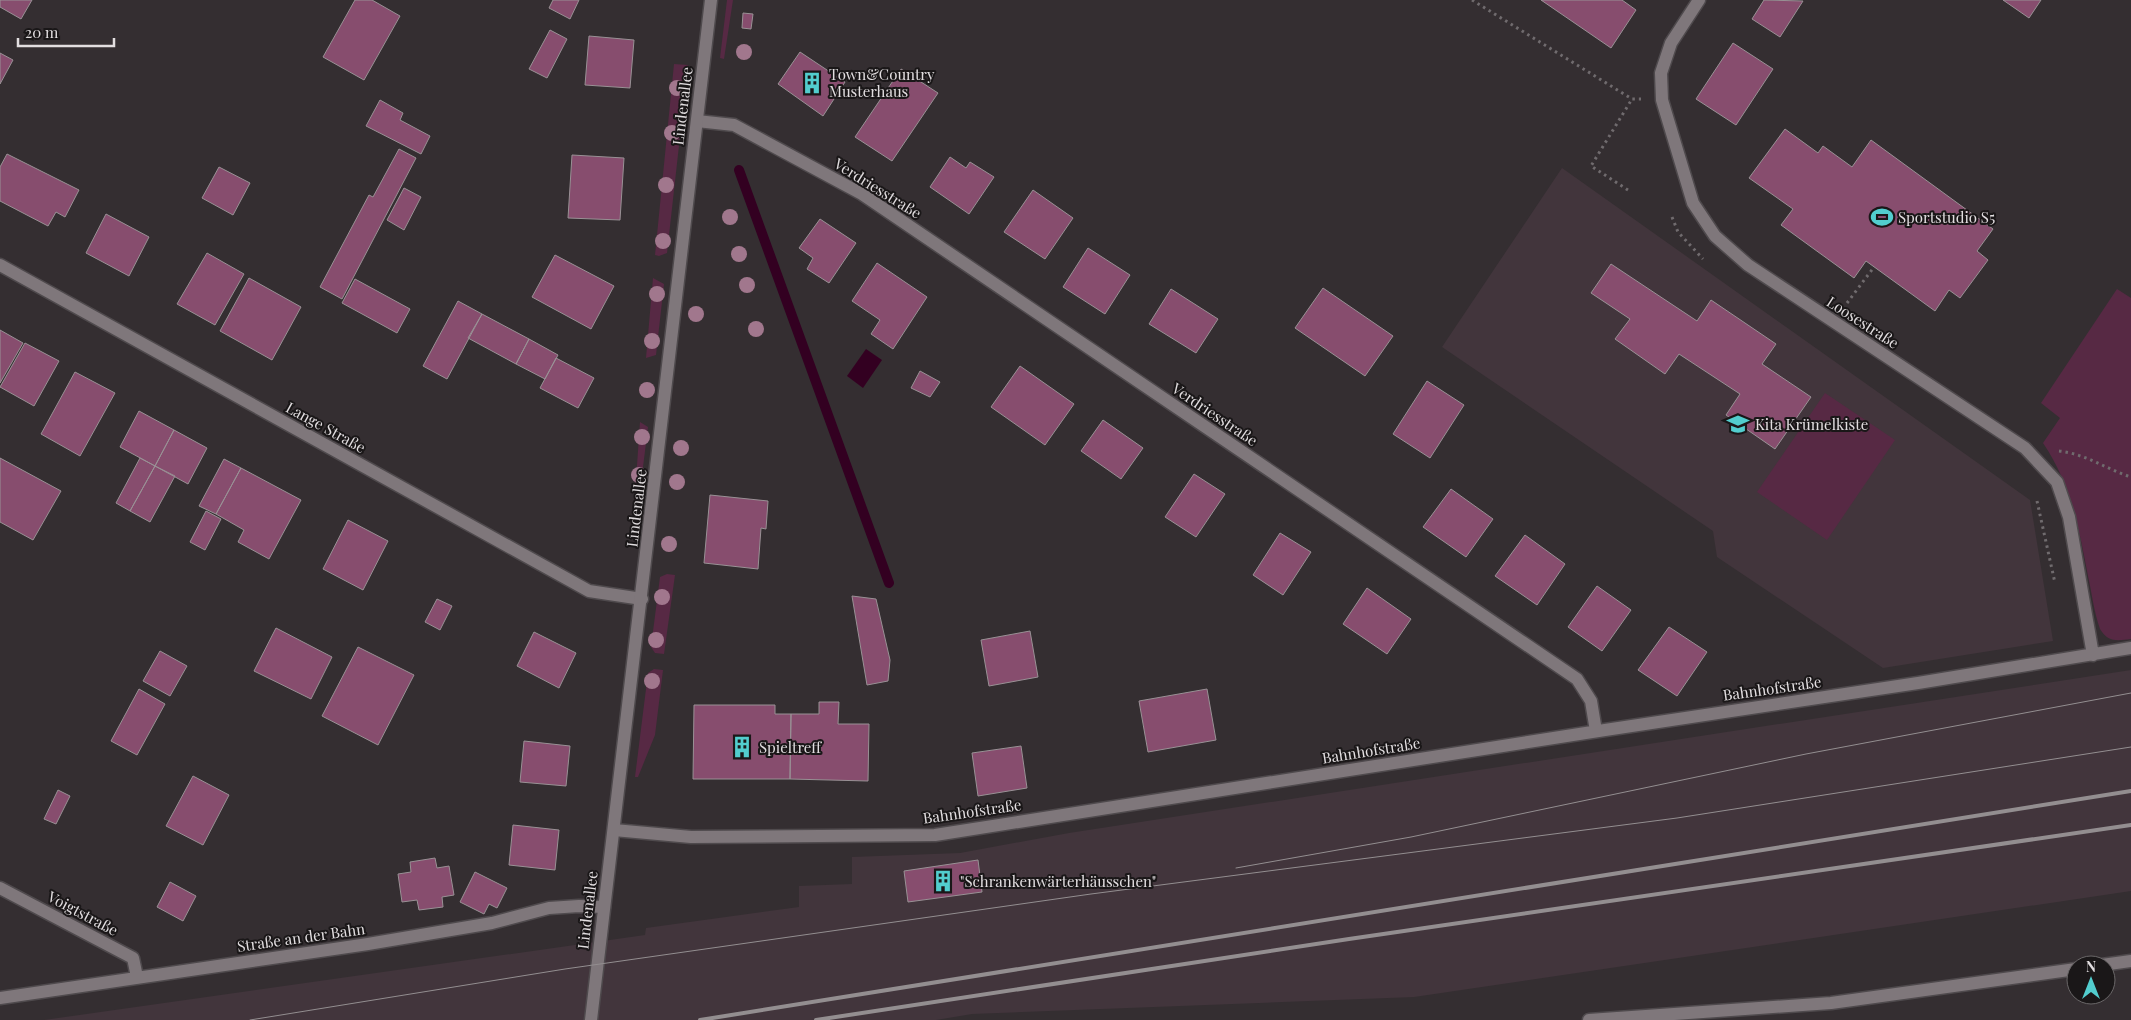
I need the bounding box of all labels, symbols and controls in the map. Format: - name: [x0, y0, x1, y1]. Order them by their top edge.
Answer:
- scale bar: [18, 15, 114, 47]
- text: 20 m: [25, 22, 59, 42]
- place label: Town&Country Musterhaus: [829, 64, 935, 101]
- street label: Lindenallee: [667, 66, 697, 146]
- building icon: Town&Country Musterhaus: [799, 70, 825, 96]
- street label: Verdriesstraße: [830, 153, 925, 223]
- sports icon: Sportstudio S5: [1869, 204, 1895, 230]
- place label: Sportstudio S5: [1898, 207, 1995, 227]
- street label: Loosestraße: [1823, 291, 1903, 353]
- street label: Verdriesstraße: [1167, 377, 1262, 450]
- street label: Lange Straße: [283, 397, 369, 457]
- school or university icon: Kita Krümelkiste: [1725, 411, 1751, 437]
- place label: Kita Krümelkiste: [1755, 414, 1868, 434]
- street label: Lindenallee: [621, 468, 651, 548]
- street label: Bahnhofstraße: [1722, 671, 1822, 705]
- street label: Bahnhofstraße: [1320, 732, 1422, 768]
- building icon: Spieltreff: [729, 734, 755, 760]
- place label: Spieltreff: [759, 737, 822, 757]
- street label: Bahnhofstraße: [922, 794, 1022, 828]
- building icon: "Schrankenwärterhäusschen": [930, 868, 956, 894]
- street label: Lindenallee: [572, 870, 602, 950]
- place label: "Schrankenwärterhäusschen": [960, 871, 1156, 891]
- street label: Voigtstraße: [43, 886, 122, 940]
- street label: Straße an der Bahn: [236, 918, 366, 956]
- north arrow: [2066, 955, 2116, 1005]
- text: N: [2086, 957, 2096, 976]

